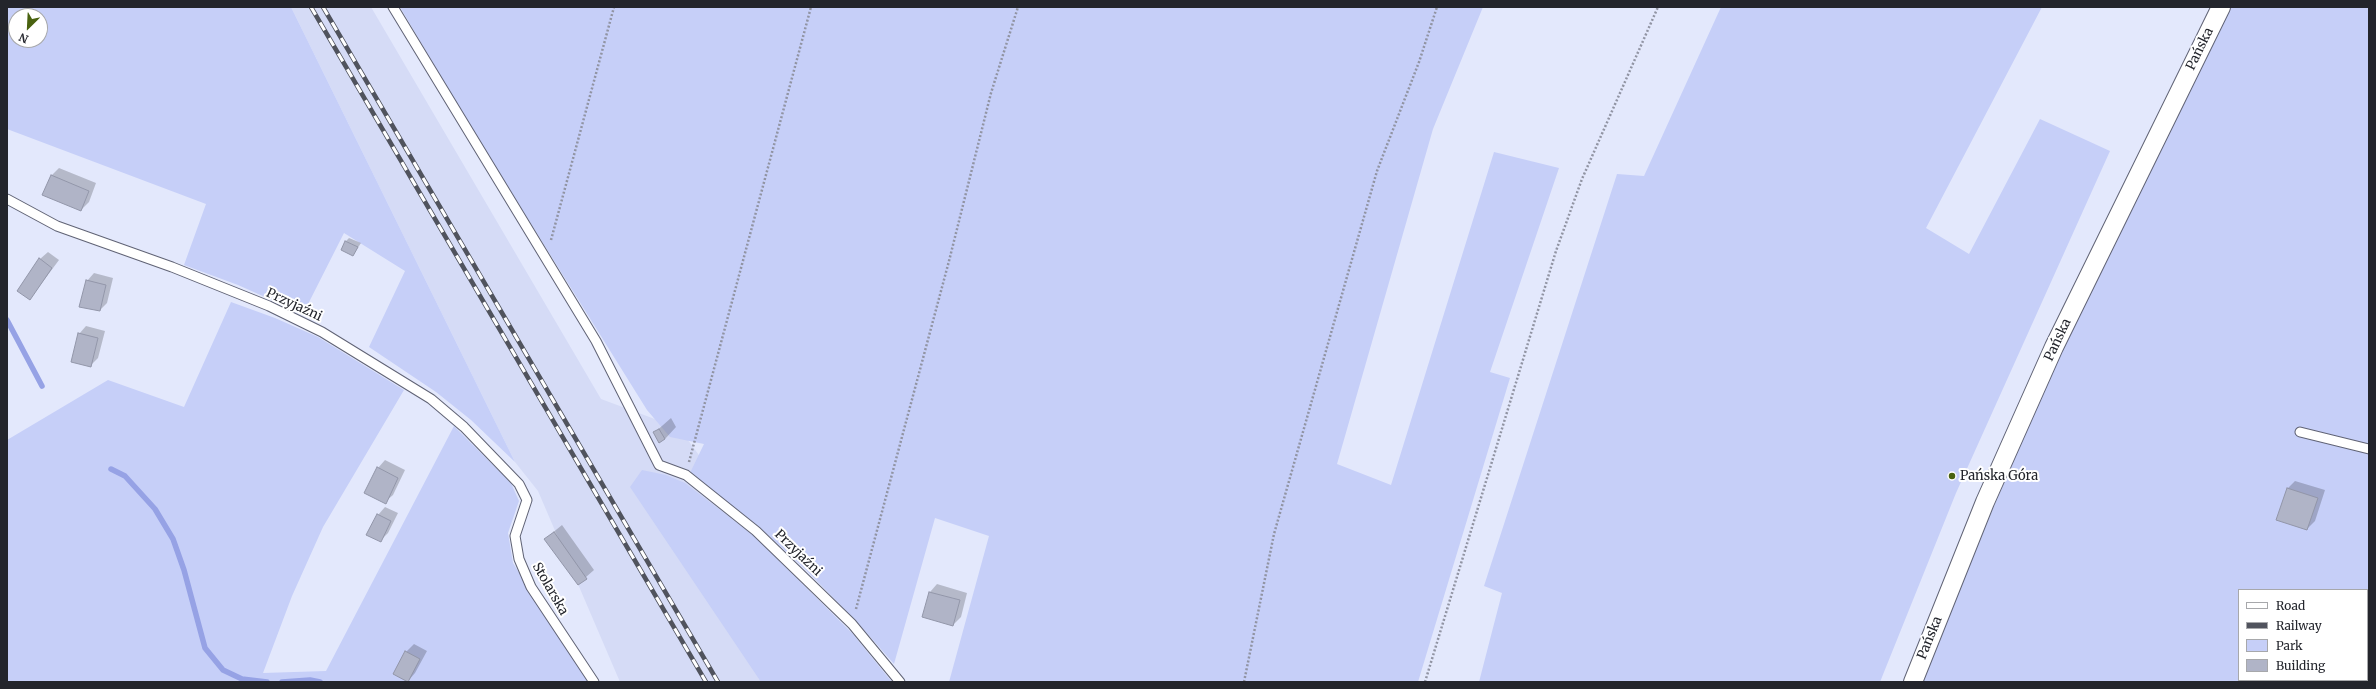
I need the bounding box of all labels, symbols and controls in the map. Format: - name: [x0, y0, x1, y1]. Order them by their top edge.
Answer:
- north arrow: [8, 8, 48, 48]
- street label: Pańska: [2183, 25, 2217, 73]
- text: N: [17, 30, 30, 46]
- street label: Przyjaźni: [264, 285, 324, 325]
- street label: Pańska: [2041, 316, 2075, 364]
- place label: Pańska Góra: [1960, 468, 2038, 484]
- marker: Pańska Góra: [1947, 471, 1957, 481]
- street label: Przyjaźni: [771, 527, 825, 579]
- street label: Stolarska: [529, 560, 571, 618]
- legend: [2238, 589, 2368, 681]
- text: Road: [2276, 598, 2305, 613]
- street label: Pańska: [1914, 614, 1946, 662]
- text: Railway: [2276, 618, 2322, 633]
- text: Park: [2276, 638, 2303, 653]
- text: Building: [2276, 658, 2325, 673]

